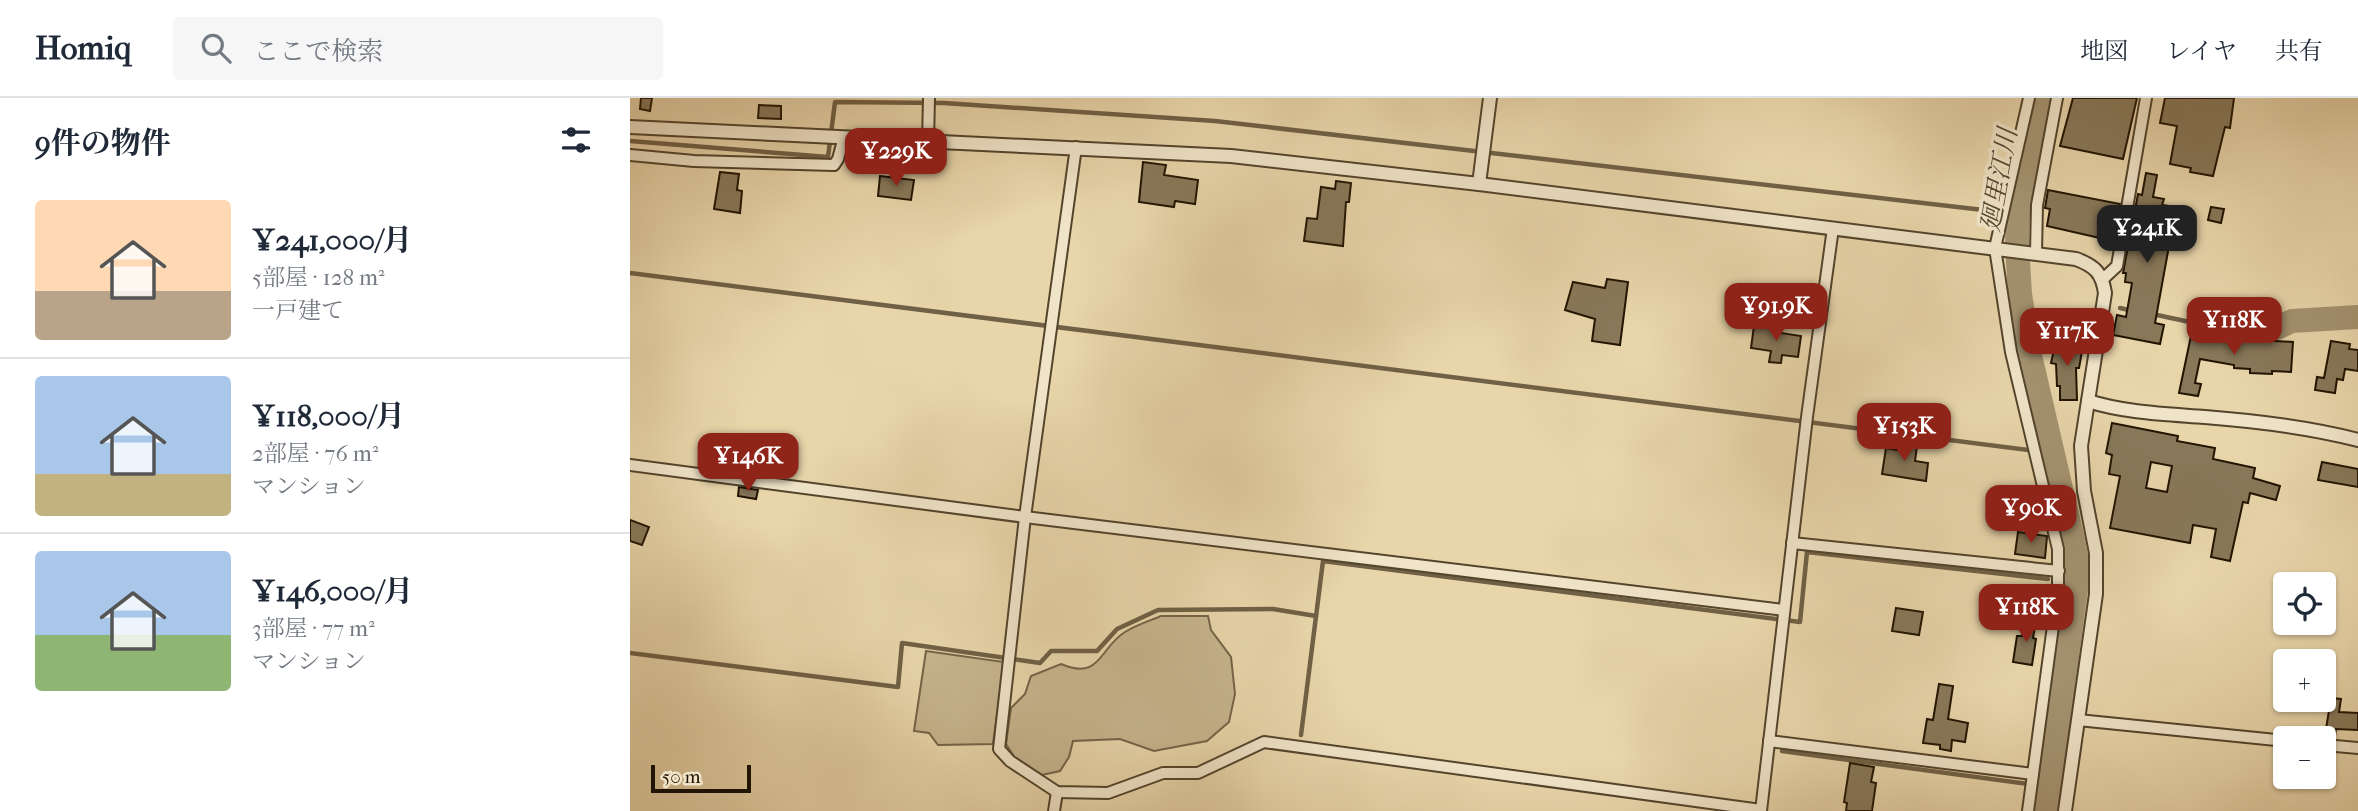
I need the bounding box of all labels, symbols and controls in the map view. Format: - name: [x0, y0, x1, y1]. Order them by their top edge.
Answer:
- search box: [173, 17, 663, 80]
- text: Homiq: [35, 29, 131, 68]
- icon: search: [197, 29, 235, 67]
- text: ここで検索: [253, 36, 383, 67]
- text: 地図: [2080, 37, 2128, 65]
- text: レイヤ: [2166, 37, 2237, 65]
- text: 共有: [2275, 37, 2323, 65]
- icon: filters: [557, 121, 595, 159]
- water label: 廻里江川: [1975, 123, 2024, 234]
- text: 9件の物件: [35, 126, 171, 161]
- pin: ¥229K: [847, 129, 945, 188]
- text: ¥229K: [861, 137, 931, 164]
- pin: ¥241K: [2098, 206, 2196, 265]
- text: ¥241K: [2113, 214, 2181, 241]
- text: ¥241,000/月: [252, 223, 412, 258]
- icon: home: [91, 228, 175, 312]
- text: 5部屋 · 128 m²: [252, 264, 385, 291]
- pin: ¥91.9K: [1719, 284, 1833, 343]
- text: ¥91.9K: [1740, 292, 1812, 319]
- text: 一戸建て: [252, 297, 344, 324]
- pin: ¥118K: [2185, 298, 2283, 357]
- text: ¥118K: [2203, 306, 2265, 333]
- pin: ¥117K: [2018, 308, 2116, 368]
- text: ¥117K: [2036, 317, 2098, 344]
- text: ¥118,000/月: [252, 399, 405, 434]
- icon: home: [91, 404, 175, 488]
- pin: ¥153K: [1855, 404, 1953, 463]
- text: ¥153K: [1873, 412, 1935, 439]
- pin: ¥146K: [699, 434, 797, 493]
- text: 2部屋 · 76 m²: [252, 440, 378, 467]
- text: ¥146K: [714, 442, 782, 469]
- text: マンション: [252, 473, 366, 500]
- pin: ¥90K: [1990, 486, 2072, 545]
- text: ¥90K: [2001, 494, 2061, 521]
- map controls: [2273, 572, 2336, 789]
- button: locate: [2273, 572, 2336, 635]
- text: ¥146,000/月: [252, 574, 413, 609]
- icon: home: [91, 579, 175, 663]
- pin: ¥118K: [1977, 584, 2075, 644]
- text: ¥118K: [1995, 593, 2057, 620]
- text: 3部屋 · 77 m²: [252, 615, 375, 642]
- text: マンション: [252, 648, 366, 675]
- button: +: [2273, 649, 2336, 712]
- button: −: [2273, 726, 2336, 789]
- scale bar: [651, 762, 751, 794]
- text: 50 m: [662, 766, 701, 788]

